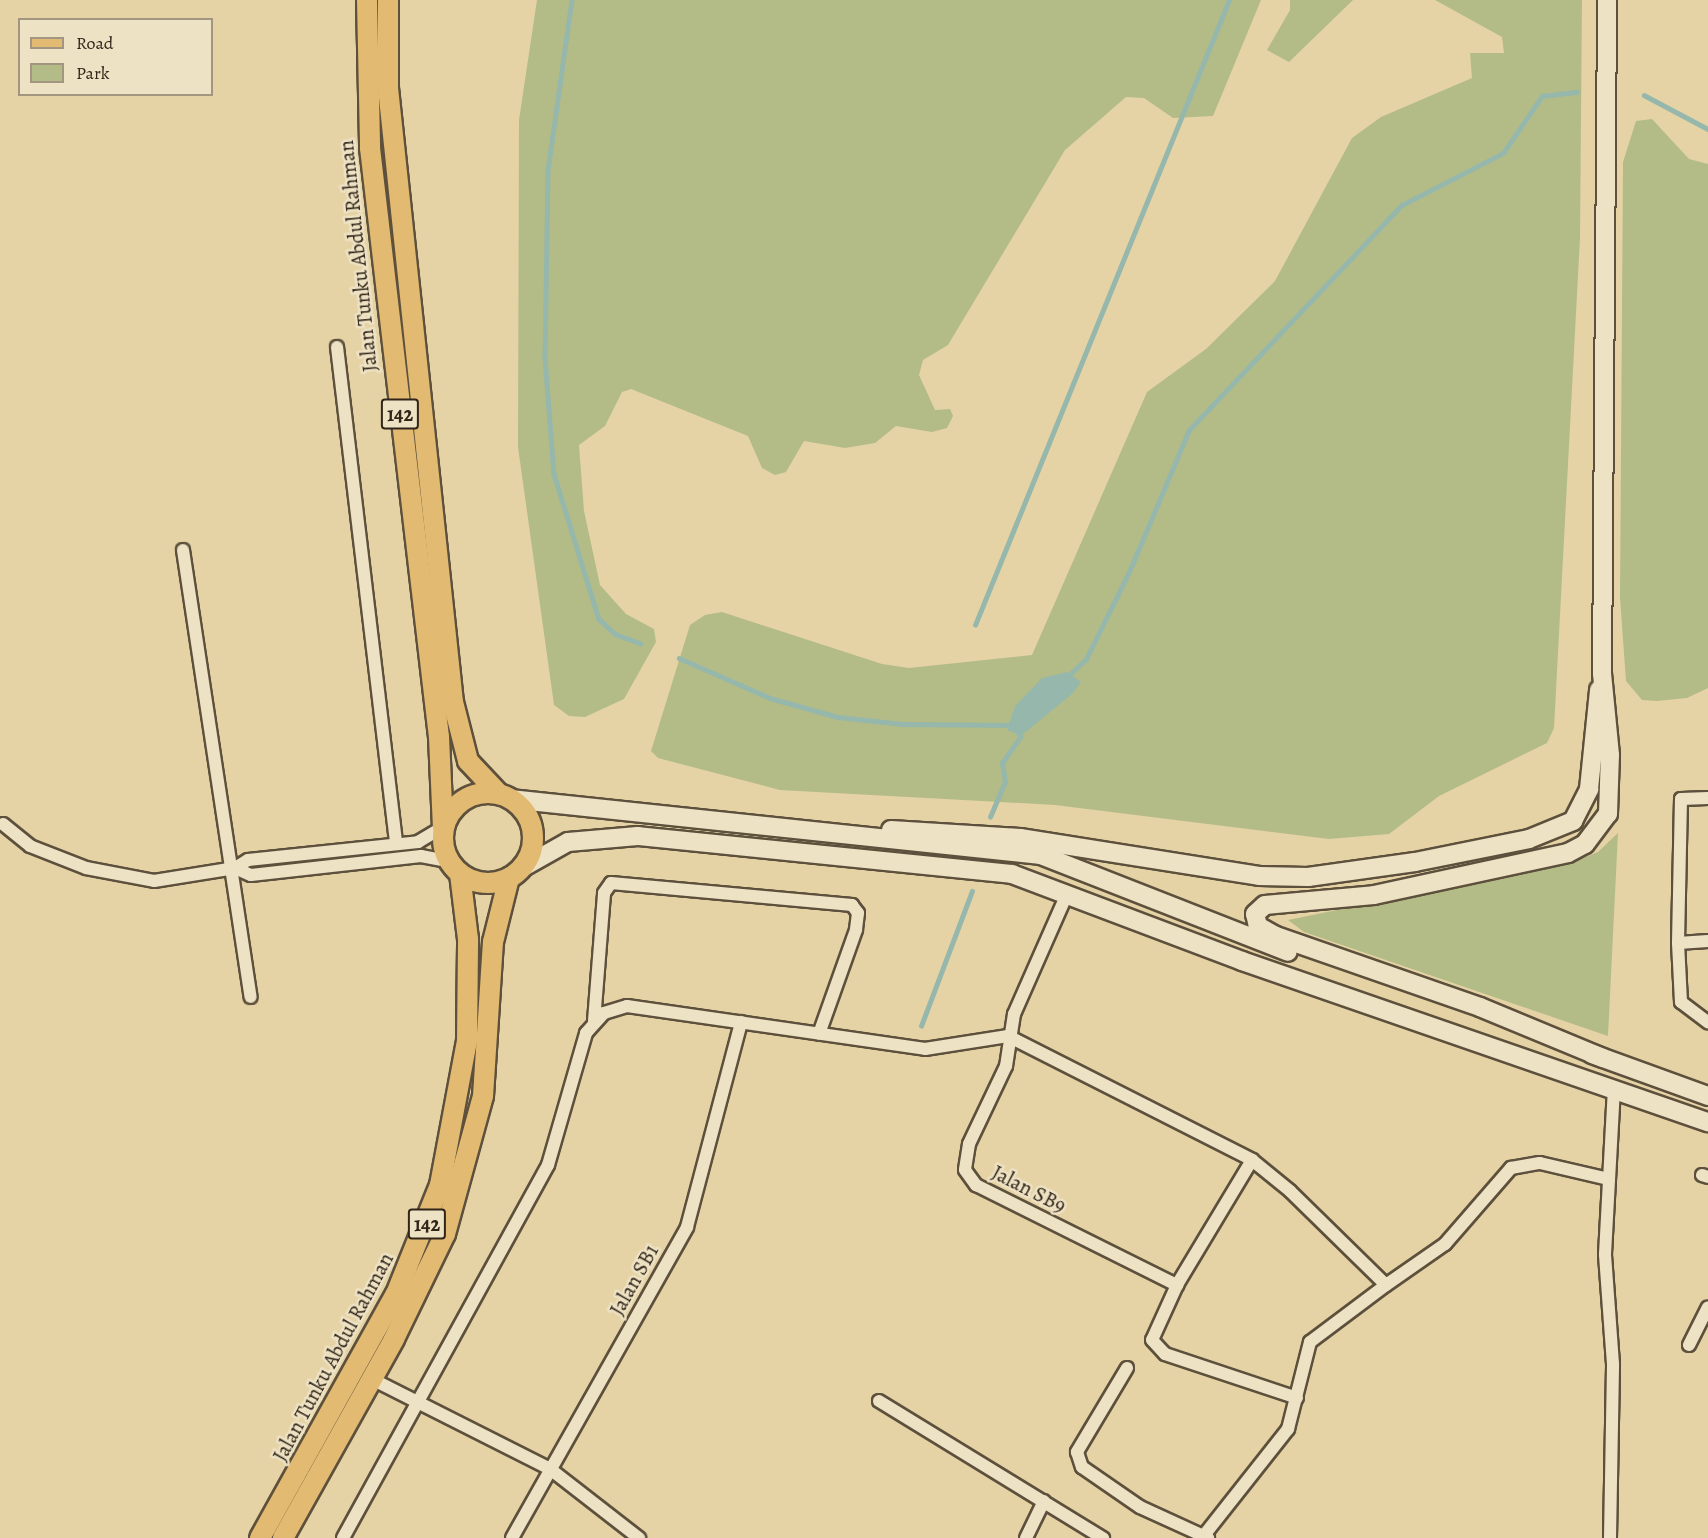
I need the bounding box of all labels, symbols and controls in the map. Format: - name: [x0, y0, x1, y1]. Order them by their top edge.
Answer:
- legend: [18, 18, 213, 96]
- text: Road: [76, 31, 113, 55]
- text: Park: [76, 61, 110, 85]
- street label: Jalan Tunku Abdul Rahman: [333, 139, 383, 373]
- road number: 142: [380, 397, 420, 431]
- street label: Jalan SB9: [988, 1160, 1070, 1218]
- road number: 142: [408, 1207, 446, 1241]
- street label: Jalan SB1: [604, 1240, 664, 1320]
- street label: Jalan Tunku Abdul Rahman: [267, 1248, 399, 1466]

